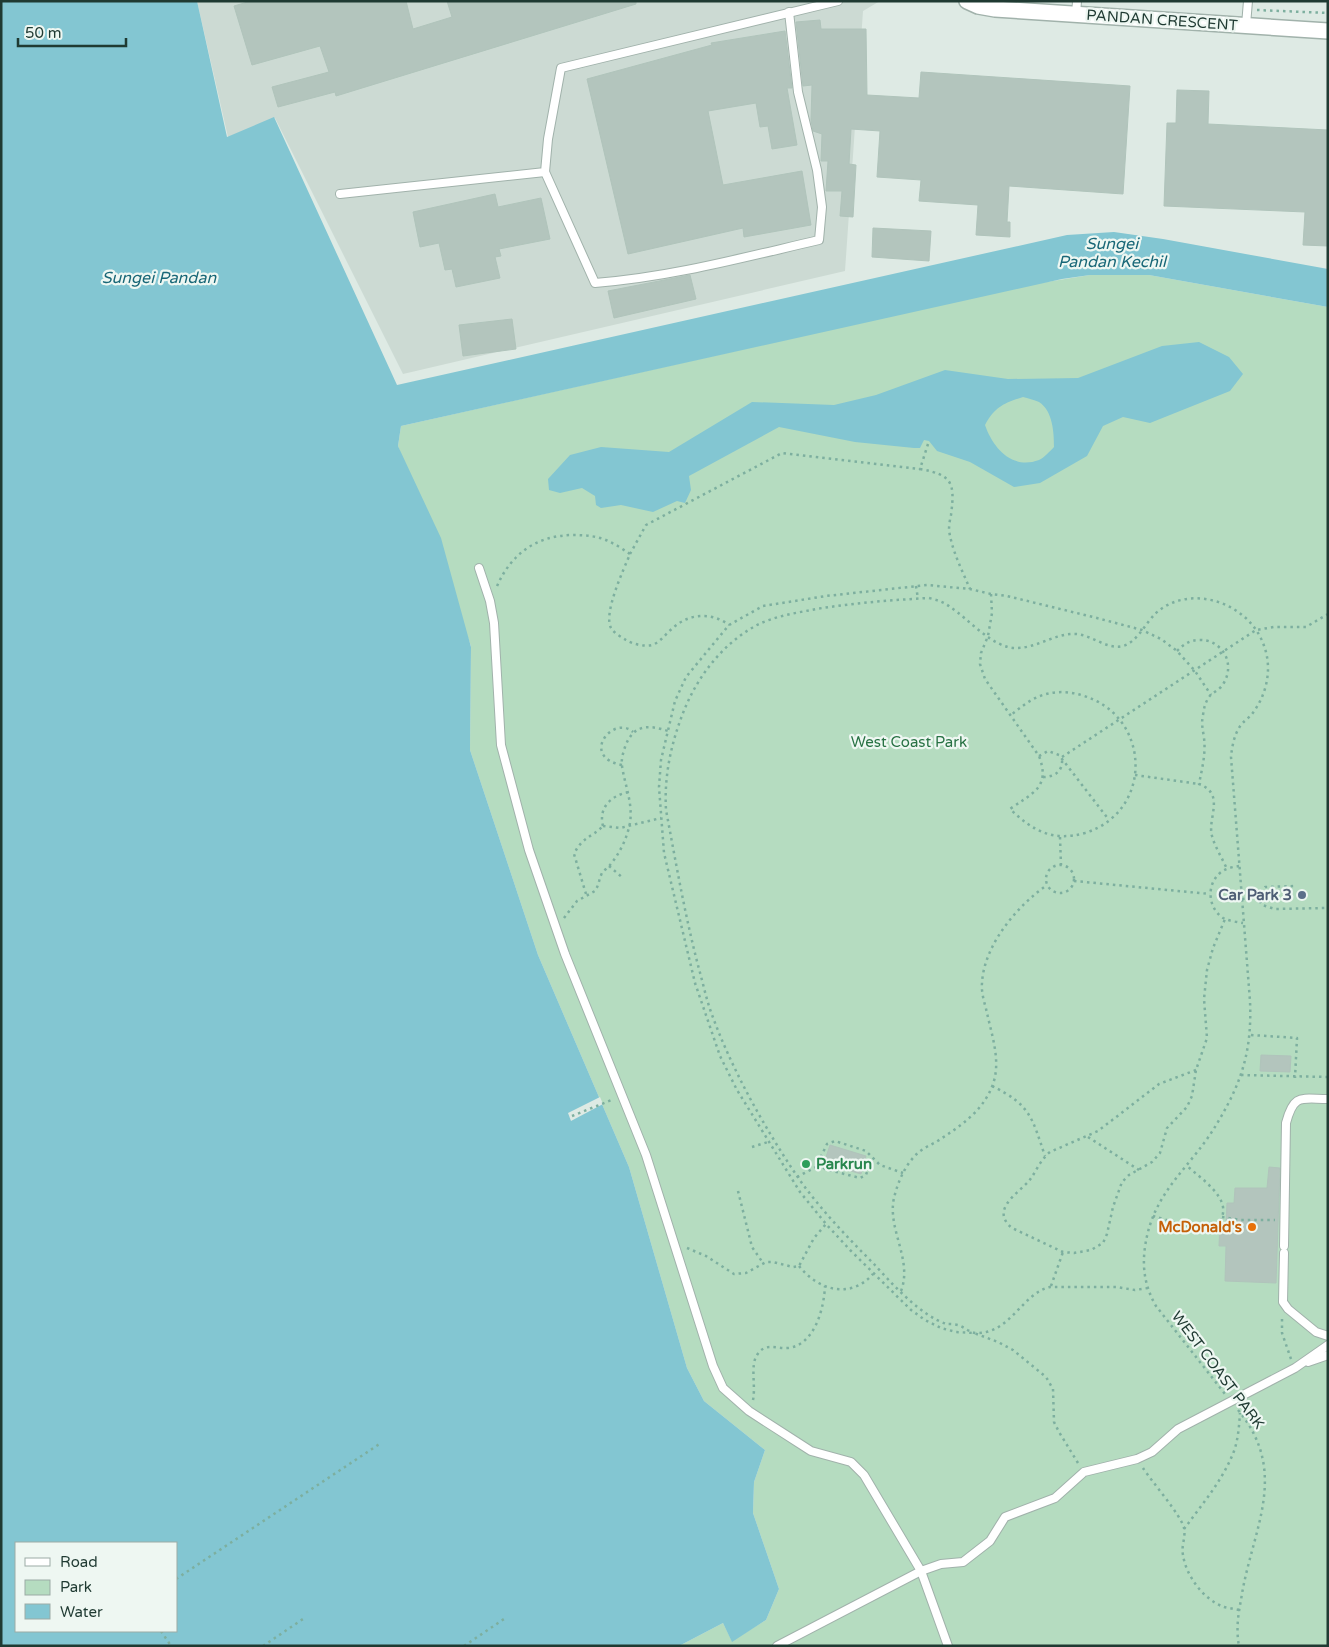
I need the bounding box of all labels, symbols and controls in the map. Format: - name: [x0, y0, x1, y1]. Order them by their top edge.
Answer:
- street label: PANDAN CRESCENT: [1086, 6, 1238, 34]
- scale bar: [18, 15, 125, 47]
- text: 50 m: [25, 24, 62, 42]
- water label: Sungei Pandan Kechil: [1058, 234, 1168, 272]
- water label: Sungei Pandan: [102, 268, 217, 288]
- park label: West Coast Park: [851, 733, 967, 751]
- place label: Car Park 3: [1218, 886, 1292, 904]
- marker: Car Park 3: [1296, 889, 1308, 901]
- place label: Parkrun: [816, 1155, 872, 1173]
- marker: Parkrun: [800, 1158, 812, 1170]
- place label: McDonald's: [1158, 1218, 1242, 1236]
- marker: McDonald's: [1246, 1221, 1258, 1233]
- street label: WEST COAST PARK: [1168, 1308, 1268, 1432]
- legend: [15, 1542, 178, 1632]
- text: Road: [60, 1553, 98, 1571]
- text: Park: [60, 1578, 92, 1596]
- text: Water: [60, 1603, 103, 1621]

